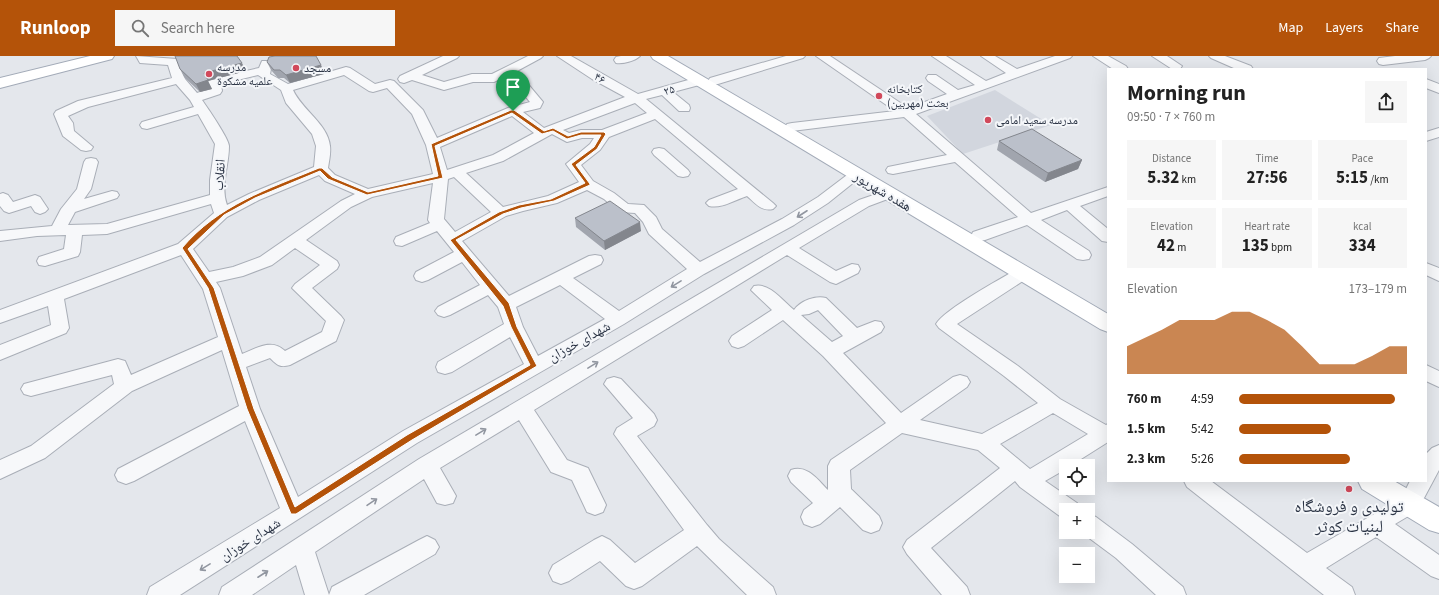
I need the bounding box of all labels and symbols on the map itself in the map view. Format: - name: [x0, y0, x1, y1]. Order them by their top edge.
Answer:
- place label: مدرسه علمیه مشکوة: [217, 59, 273, 90]
- place label: مسجد: [304, 60, 331, 77]
- marker: مسجد: [291, 63, 301, 73]
- street label: ۴۶: [591, 68, 609, 88]
- marker: مدرسه علمیه مشکوة: [204, 69, 214, 79]
- pin: [496, 70, 530, 111]
- street label: ۲۵: [662, 81, 677, 100]
- place label: کتابخانه بعثت (مهربین): [887, 81, 949, 112]
- marker: کتابخانه بعثت (مهربین): [874, 91, 884, 101]
- place label: مدرسه سعید امامی: [996, 112, 1078, 129]
- marker: مدرسه سعید امامی: [983, 115, 993, 125]
- street label: انقلاب: [209, 158, 231, 192]
- street label: هفده شهریور: [849, 166, 915, 217]
- one-way arrow: [797, 210, 808, 218]
- one-way arrow: [671, 280, 682, 288]
- street label: شهدای خوزان: [545, 317, 614, 367]
- one-way arrow: [587, 361, 599, 369]
- one-way arrow: [475, 428, 487, 436]
- marker: تولیدی و فروشگاه لبنیات کوثر: [1344, 484, 1354, 494]
- place label: تولیدی و فروشگاه لبنیات کوثر: [1294, 495, 1404, 539]
- one-way arrow: [366, 498, 377, 506]
- street label: شهدای خوزان: [216, 513, 285, 566]
- one-way arrow: [199, 563, 211, 571]
- one-way arrow: [257, 569, 269, 577]

